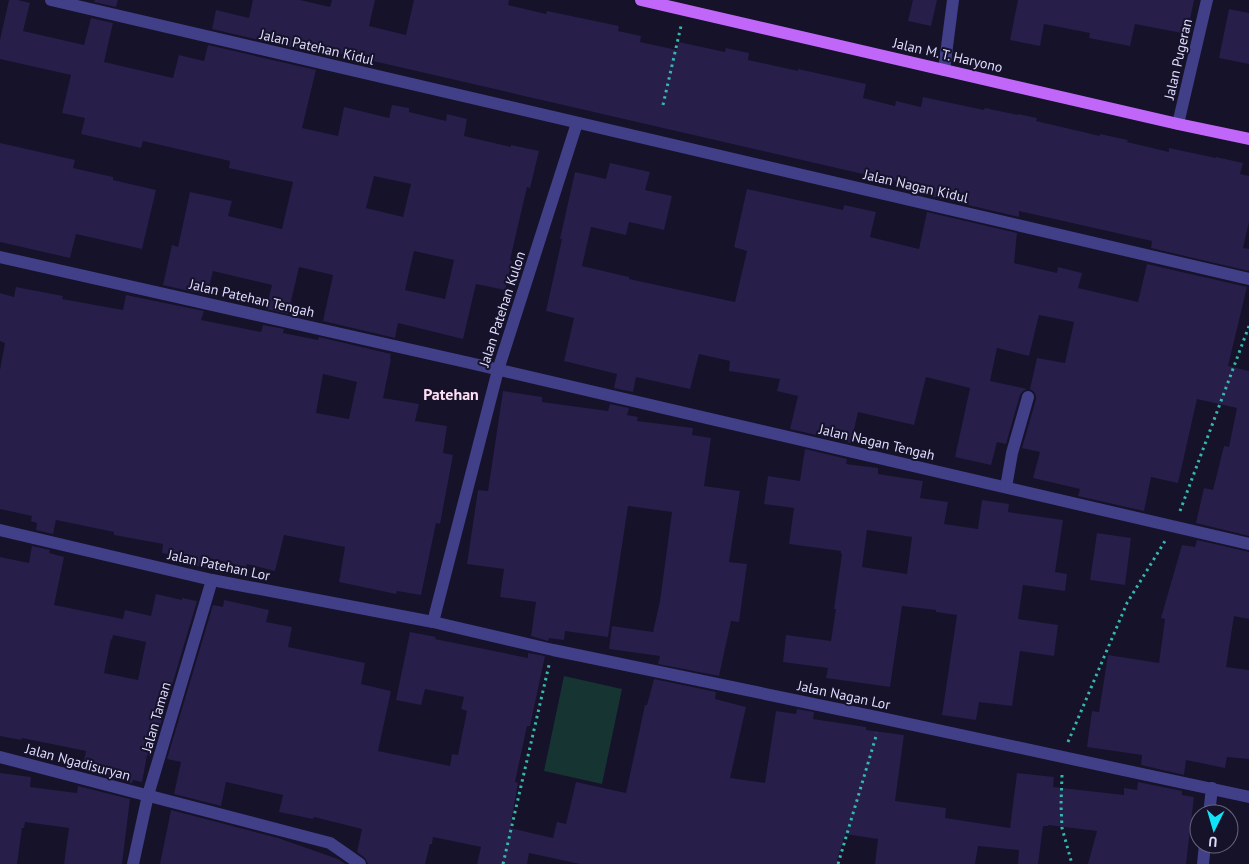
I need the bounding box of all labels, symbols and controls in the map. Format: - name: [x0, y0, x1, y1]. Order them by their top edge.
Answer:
- street label: Jalan Pugeran: [1160, 17, 1196, 102]
- street label: Jalan Patehan Kidul: [257, 25, 376, 69]
- street label: Jalan M. T. Haryono: [890, 33, 1005, 76]
- street label: Jalan Nagan Kidul: [861, 165, 970, 207]
- street label: Jalan Patehan Kulon: [475, 249, 529, 370]
- street label: Jalan Patehan Tengah: [187, 275, 316, 321]
- district label: Patehan: [423, 384, 479, 404]
- street label: Jalan Nagan Tengah: [816, 420, 937, 464]
- street label: Jalan Patehan Lor: [165, 545, 272, 585]
- street label: Jalan Nagan Lor: [795, 676, 892, 714]
- street label: Jalan Taman: [137, 680, 175, 755]
- street label: Jalan Ngadisuryan: [23, 739, 132, 785]
- north arrow: [1189, 804, 1239, 854]
- text: U: [1208, 833, 1218, 851]

